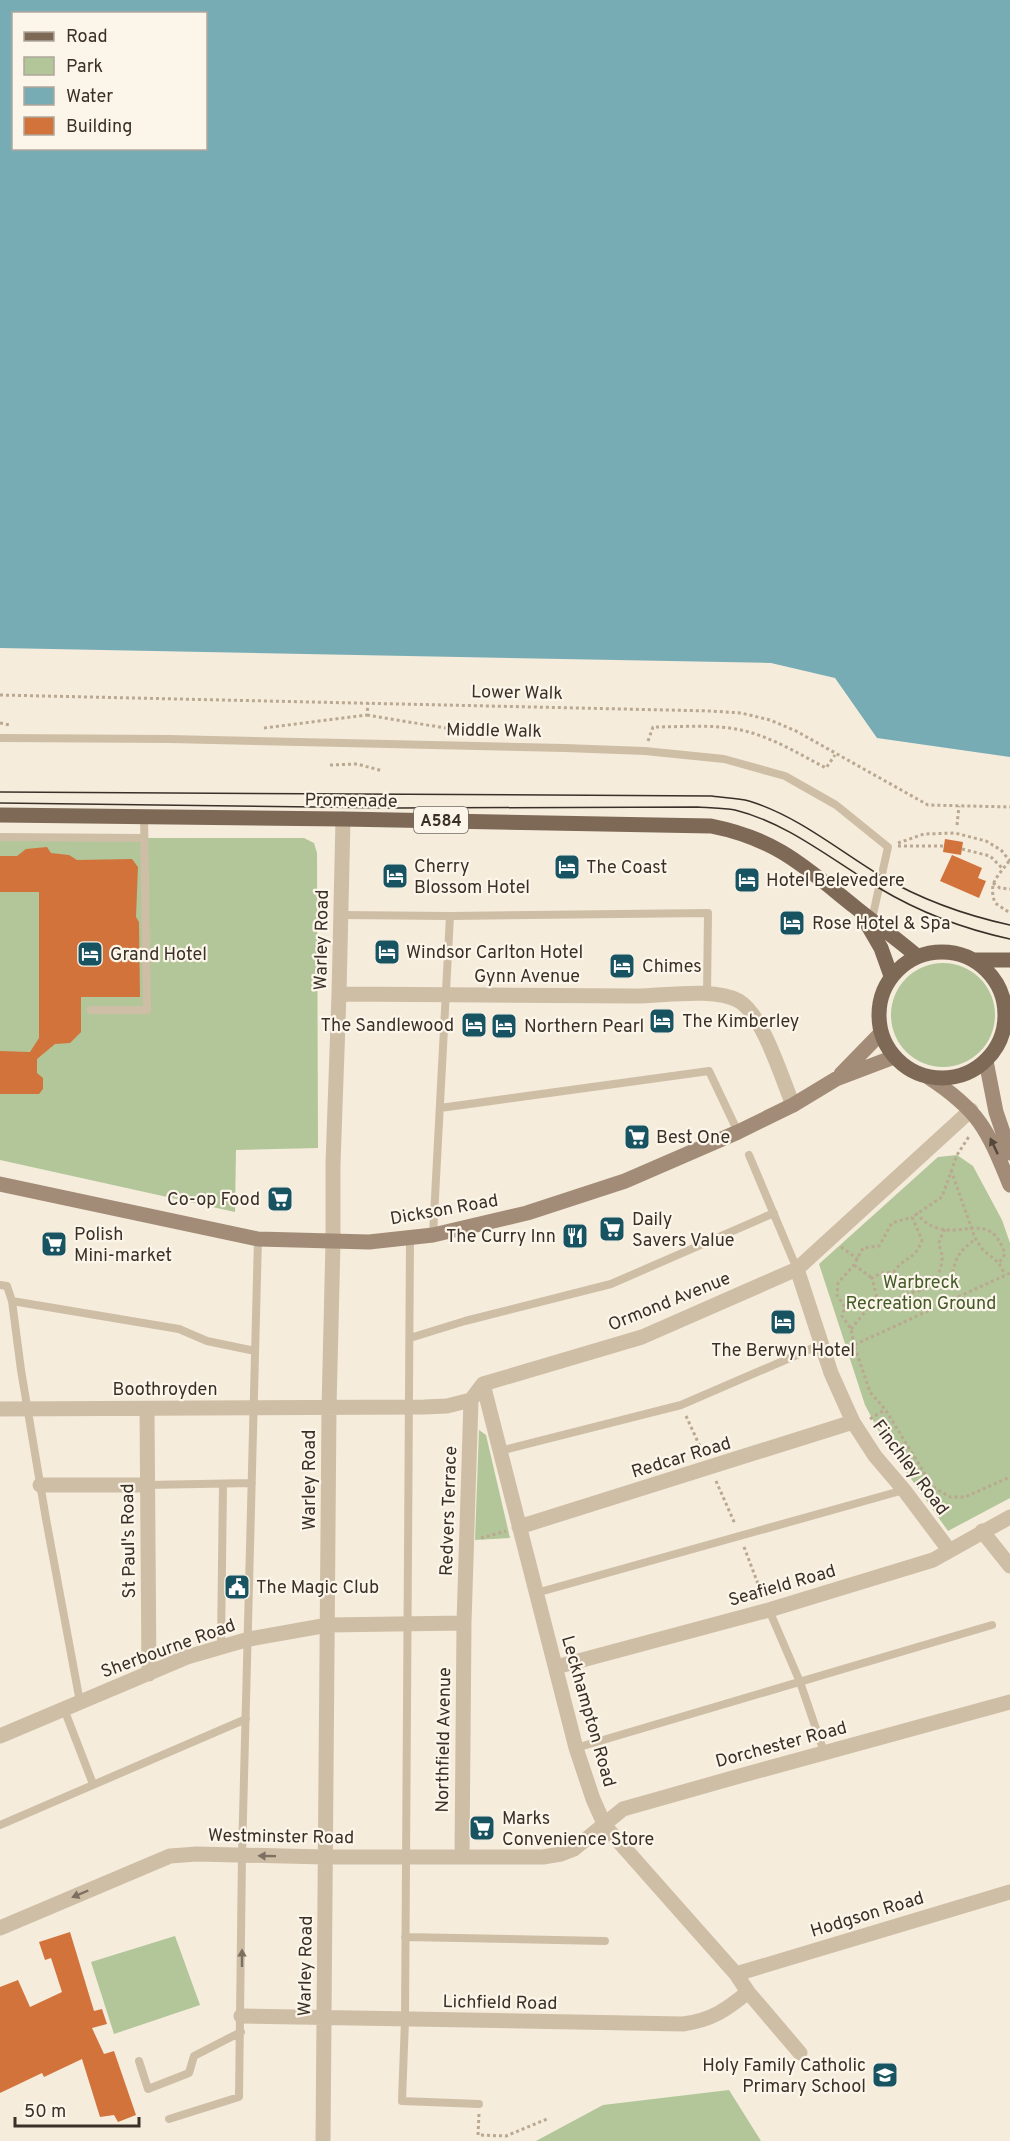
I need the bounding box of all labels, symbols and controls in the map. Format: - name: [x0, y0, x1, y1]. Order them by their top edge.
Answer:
- legend: [12, 12, 207, 150]
- text: Road: [66, 26, 108, 49]
- text: Park: [66, 56, 103, 79]
- text: Water: [66, 86, 113, 109]
- text: Building: [66, 116, 132, 139]
- street label: Lower Walk: [471, 681, 563, 706]
- street label: Middle Walk: [446, 719, 542, 744]
- street label: Promenade: [304, 789, 398, 814]
- road number: A584: [414, 807, 468, 833]
- hotel icon: The Coast: [552, 852, 582, 882]
- place label: Cherry Blossom Hotel: [414, 856, 530, 900]
- place label: The Coast: [586, 857, 667, 880]
- hotel icon: Cherry Blossom Hotel: [380, 861, 410, 891]
- hotel icon: Hotel Belevedere: [732, 865, 762, 895]
- place label: Hotel Belevedere: [766, 870, 905, 893]
- street label: Warley Road: [310, 889, 335, 991]
- hotel icon: Rose Hotel & Spa: [777, 908, 807, 938]
- place label: Rose Hotel & Spa: [812, 913, 950, 936]
- hotel icon: Windsor Carlton Hotel: [372, 937, 402, 967]
- hotel icon: Grand Hotel: [75, 939, 105, 969]
- place label: Windsor Carlton Hotel: [406, 942, 583, 965]
- place label: Grand Hotel: [110, 944, 207, 967]
- hotel icon: Chimes: [607, 951, 637, 981]
- place label: Chimes: [642, 956, 702, 979]
- street label: Gynn Avenue: [474, 966, 580, 989]
- hotel icon: The Kimberley: [647, 1006, 677, 1036]
- hotel icon: The Sandlewood: [459, 1010, 489, 1040]
- hotel icon: Northern Pearl: [489, 1011, 519, 1041]
- place label: The Kimberley: [682, 1011, 799, 1034]
- place label: The Sandlewood: [320, 1015, 454, 1038]
- place label: Northern Pearl: [524, 1016, 644, 1039]
- supermarket icon: Best One: [622, 1122, 652, 1152]
- place label: Best One: [656, 1127, 730, 1150]
- one-way arrow: [989, 1137, 998, 1154]
- supermarket icon: Co-op Food: [265, 1184, 295, 1214]
- place label: Co-op Food: [167, 1189, 260, 1212]
- street label: Dickson Road: [388, 1190, 500, 1231]
- place label: Daily Savers Value: [632, 1209, 734, 1253]
- supermarket icon: Daily Savers Value: [597, 1214, 627, 1244]
- restaurant icon: The Curry Inn: [560, 1221, 590, 1251]
- place label: Polish Mini-market: [74, 1224, 172, 1268]
- place label: The Curry Inn: [446, 1226, 556, 1249]
- supermarket icon: Polish Mini-market: [39, 1229, 69, 1259]
- street label: Ormond Avenue: [605, 1267, 734, 1337]
- park label: Warbreck Recreation Ground: [845, 1272, 997, 1316]
- hotel icon: The Berwyn Hotel: [768, 1307, 798, 1337]
- place label: The Berwyn Hotel: [711, 1340, 855, 1363]
- street label: Boothroyden: [112, 1379, 218, 1402]
- street label: Finchley Road: [866, 1416, 953, 1520]
- street label: Warley Road: [299, 1430, 322, 1530]
- street label: Redcar Road: [629, 1432, 734, 1485]
- street label: Redvers Terrace: [436, 1446, 463, 1577]
- street label: St Paul's Road: [117, 1483, 142, 1599]
- street label: Seafield Road: [726, 1560, 839, 1613]
- public building icon: The Magic Club: [222, 1572, 252, 1602]
- place label: The Magic Club: [256, 1577, 379, 1600]
- street label: Sherbourne Road: [98, 1614, 239, 1684]
- street label: Leckhampton Road: [555, 1633, 620, 1790]
- street label: Northfield Avenue: [432, 1667, 457, 1813]
- street label: Dorchester Road: [713, 1717, 850, 1774]
- place label: Marks Convenience Store: [502, 1808, 654, 1852]
- supermarket icon: Marks Convenience Store: [467, 1813, 497, 1843]
- street label: Westminster Road: [208, 1825, 354, 1850]
- one-way arrow: [257, 1851, 276, 1861]
- street label: Hodgson Road: [808, 1887, 927, 1944]
- one-way arrow: [70, 1889, 88, 1899]
- street label: Warley Road: [294, 1915, 319, 2017]
- one-way arrow: [237, 1948, 247, 1967]
- street label: Lichfield Road: [442, 1991, 558, 2016]
- place label: Holy Family Catholic Primary School: [702, 2055, 866, 2099]
- school or university icon: Holy Family Catholic Primary School: [870, 2060, 900, 2090]
- scale bar: [15, 2090, 140, 2128]
- text: 50 m: [24, 2101, 66, 2124]

